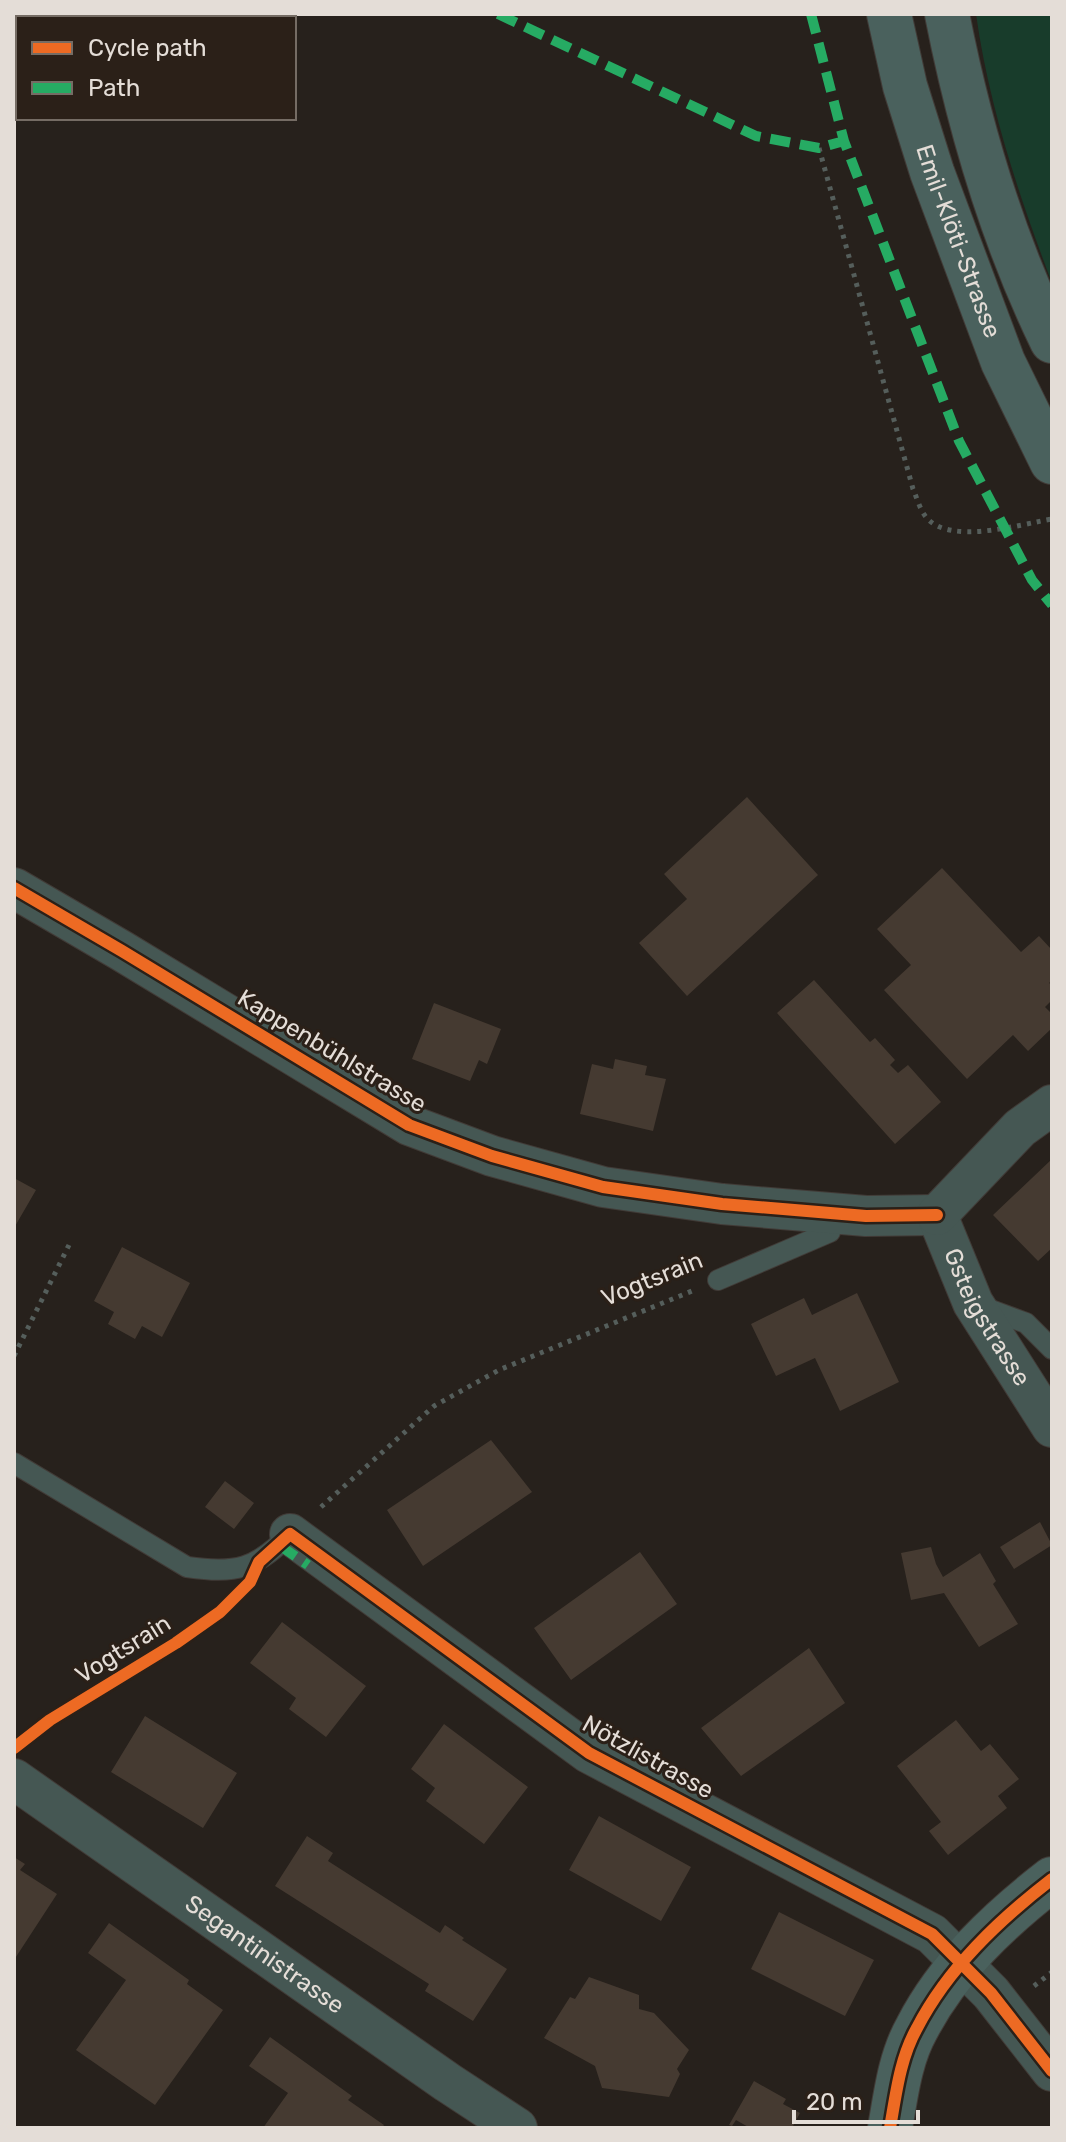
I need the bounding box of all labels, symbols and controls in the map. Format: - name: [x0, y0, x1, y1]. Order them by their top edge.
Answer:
- legend: [16, 16, 296, 120]
- text: Cycle path: [88, 34, 207, 62]
- text: Path: [88, 74, 140, 102]
- street label: Emil-Klöti-Strasse: [910, 141, 1007, 342]
- street label: Kappenbühlstrasse: [233, 984, 431, 1118]
- street label: Gsteigstrasse: [938, 1244, 1036, 1391]
- street label: Vogtsrain: [597, 1246, 707, 1312]
- street label: Vogtsrain: [70, 1609, 176, 1689]
- street label: Nötzlistrasse: [578, 1710, 718, 1804]
- street label: Segantinistrasse: [180, 1889, 350, 2020]
- scale bar: [794, 2074, 918, 2124]
- text: 20 m: [806, 2088, 863, 2116]

